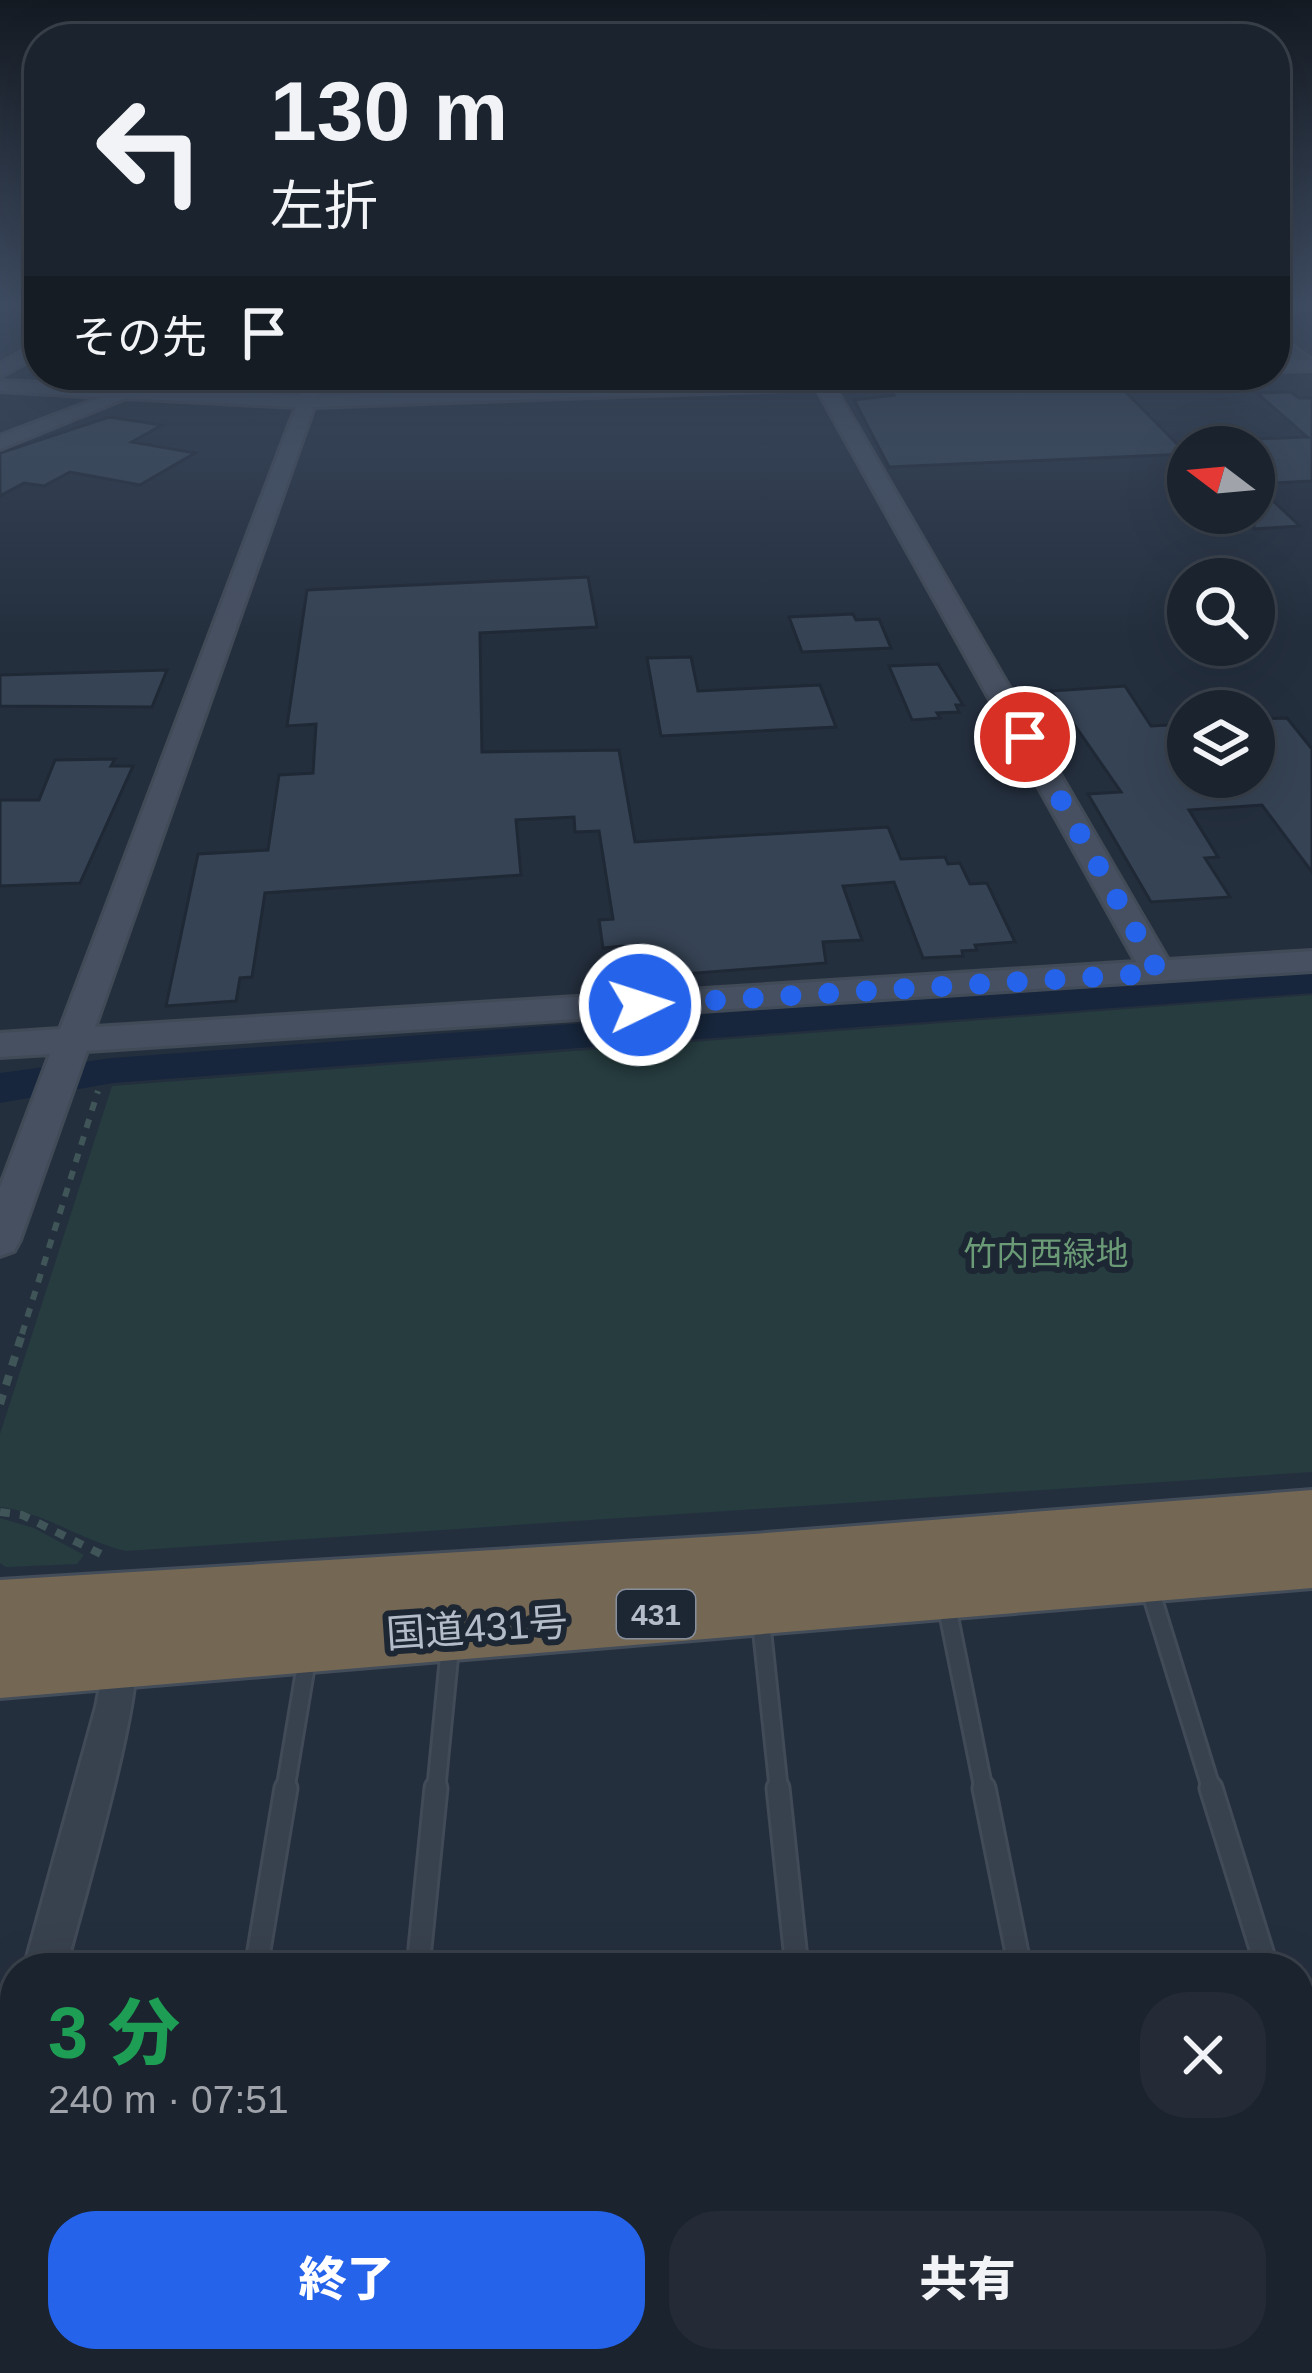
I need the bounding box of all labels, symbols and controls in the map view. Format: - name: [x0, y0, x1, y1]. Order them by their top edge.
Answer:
- text: 130 m: [270, 64, 508, 158]
- icon: left: [72, 72, 228, 228]
- text: 左折: [270, 176, 378, 236]
- icon: arrive: [231, 300, 297, 366]
- text: その先: [72, 312, 207, 363]
- north arrow: [1167, 426, 1275, 534]
- map controls: [1167, 426, 1275, 798]
- button: search: [1167, 558, 1275, 666]
- pin: [974, 686, 1076, 788]
- button: layers: [1167, 690, 1275, 798]
- icon: arrive: [992, 704, 1058, 770]
- position arrow: [577, 942, 703, 1068]
- park label: 竹内西緑地: [964, 1235, 1129, 1272]
- road number: 431: [617, 1590, 695, 1638]
- street label: 国道431号: [385, 1600, 569, 1656]
- button: close: [1140, 1992, 1266, 2118]
- text: 3 分: [48, 1993, 180, 2073]
- text: 240 m · 07:51: [48, 2078, 289, 2121]
- button: 終了: [48, 2211, 645, 2349]
- button: 共有: [669, 2211, 1266, 2349]

